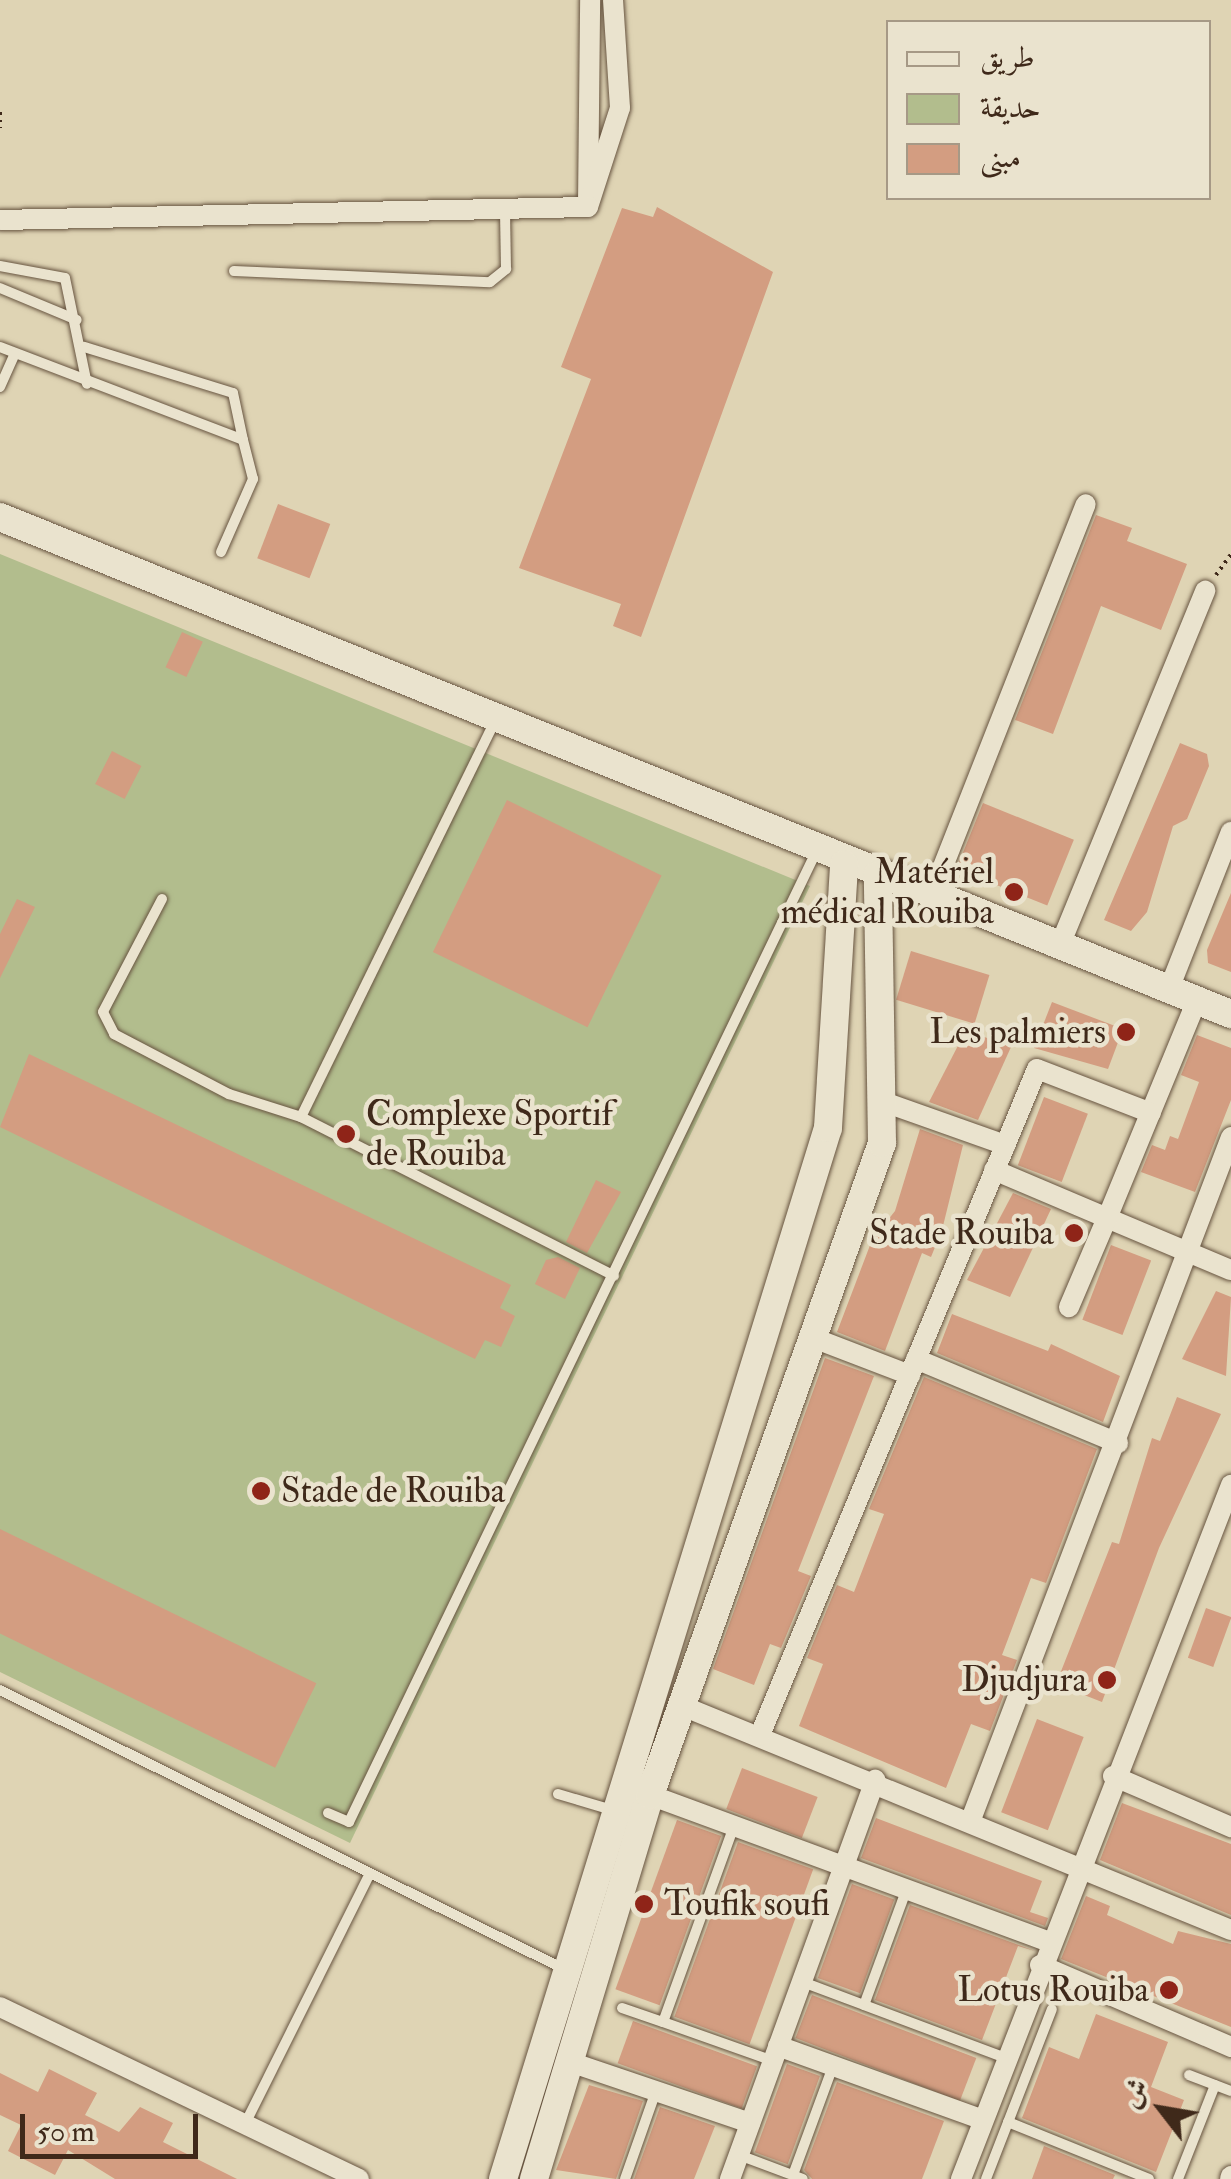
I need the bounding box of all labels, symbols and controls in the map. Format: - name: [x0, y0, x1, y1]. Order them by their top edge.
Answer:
- legend: [886, 20, 1211, 200]
- text: طريق: [980, 39, 1035, 76]
- text: حديقة: [980, 89, 1041, 126]
- text: مبنى: [980, 139, 1021, 176]
- place label: Matériel médical Rouiba: [781, 851, 994, 933]
- marker: Matériel médical Rouiba: [1003, 881, 1025, 903]
- place label: Les palmiers: [930, 1011, 1106, 1053]
- marker: Les palmiers: [1115, 1021, 1137, 1043]
- place label: Complexe Sportif de Rouiba: [366, 1093, 613, 1175]
- marker: Complexe Sportif de Rouiba: [335, 1123, 357, 1145]
- place label: Stade Rouiba: [869, 1212, 1054, 1254]
- marker: Stade Rouiba: [1063, 1222, 1085, 1244]
- place label: Stade de Rouiba: [281, 1470, 505, 1512]
- marker: Stade de Rouiba: [250, 1480, 272, 1502]
- place label: Djudjura: [961, 1659, 1087, 1701]
- marker: Djudjura: [1096, 1669, 1118, 1691]
- place label: Toufik soufi: [664, 1883, 830, 1925]
- marker: Toufik soufi: [633, 1893, 655, 1915]
- place label: Lotus Rouiba: [957, 1969, 1149, 2011]
- marker: Lotus Rouiba: [1158, 1979, 1180, 2001]
- north arrow: [1111, 2059, 1211, 2159]
- text: ش: [1113, 2072, 1157, 2114]
- scale bar: [25, 2094, 202, 2156]
- text: 50 m: [37, 2113, 95, 2150]

